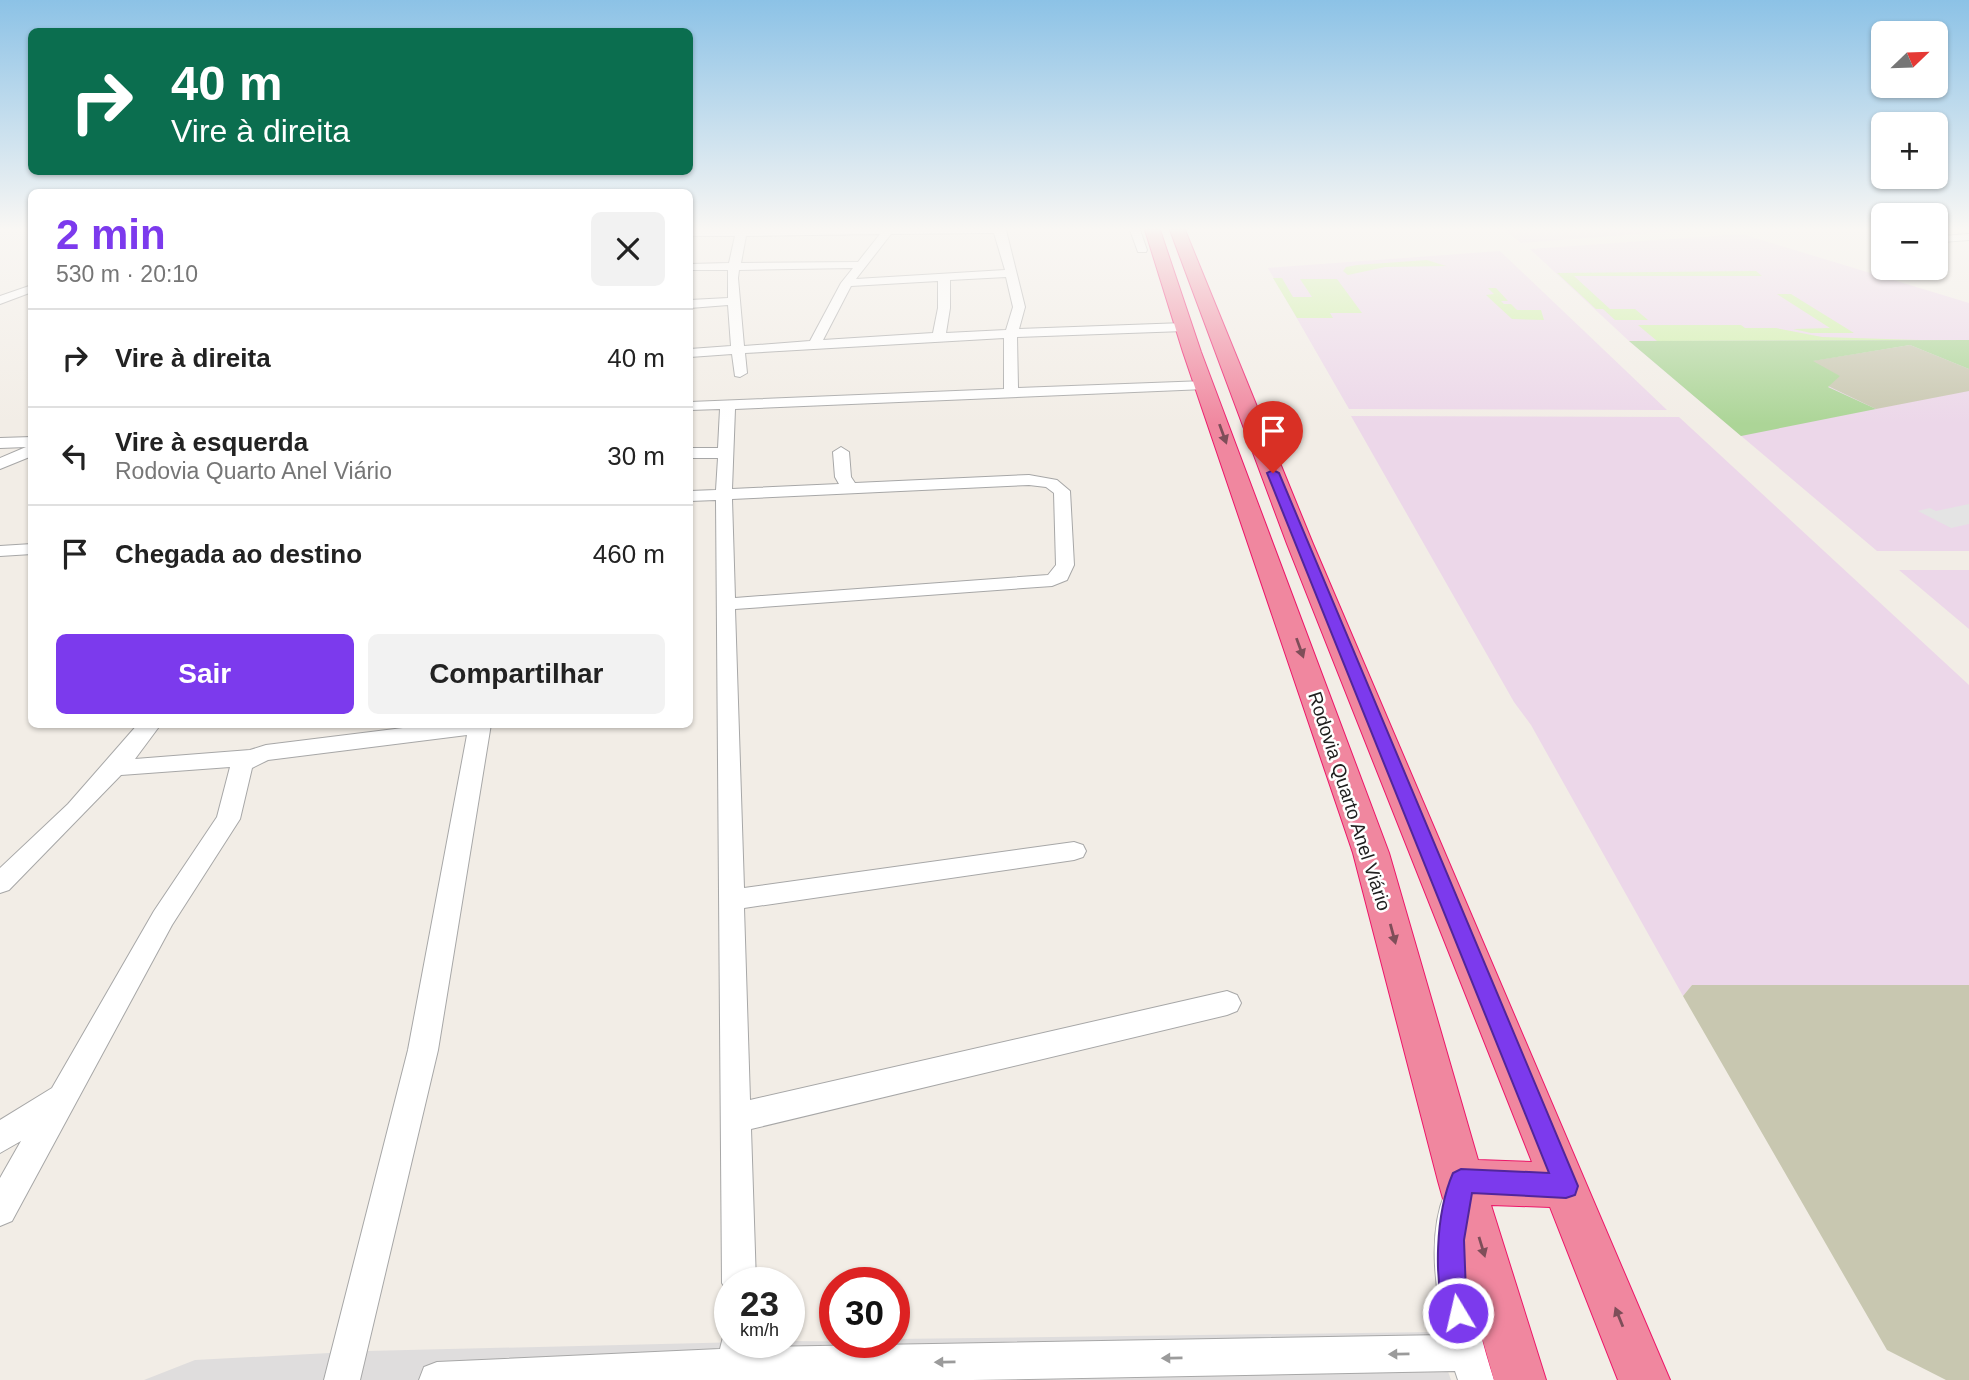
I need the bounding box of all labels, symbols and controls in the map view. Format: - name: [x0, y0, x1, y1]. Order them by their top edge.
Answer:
- north arrow: [1871, 21, 1948, 98]
- map controls: [1871, 21, 1948, 280]
- icon: right: [56, 56, 147, 147]
- text: 40 m: [171, 56, 283, 110]
- button: +: [1871, 112, 1948, 189]
- text: Vire à direita: [171, 113, 350, 149]
- button: −: [1871, 203, 1948, 280]
- text: 2 min: [56, 211, 166, 258]
- button: close: [591, 212, 665, 286]
- text: 530 m · 20:10: [56, 261, 198, 287]
- icon: right: [56, 339, 94, 377]
- text: Vire à direita: [115, 343, 271, 373]
- text: 40 m: [607, 343, 665, 373]
- pin: [1243, 401, 1303, 473]
- icon: arrive: [1254, 412, 1292, 450]
- one-way arrow: [1218, 423, 1229, 444]
- text: Vire à esquerda: [115, 427, 308, 457]
- icon: left: [56, 437, 94, 475]
- text: 30 m: [607, 441, 665, 471]
- text: Rodovia Quarto Anel Viário: [115, 458, 392, 484]
- icon: arrive: [56, 535, 94, 573]
- text: Chegada ao destino: [115, 539, 362, 569]
- text: 460 m: [593, 539, 665, 569]
- button: Sair: [56, 634, 354, 714]
- button: Compartilhar: [368, 634, 665, 714]
- one-way arrow: [1295, 637, 1306, 658]
- street label: Rodovia Quarto Anel Viário: [1304, 689, 1395, 913]
- one-way arrow: [1388, 923, 1399, 945]
- one-way arrow: [1477, 1237, 1487, 1258]
- speed limit sign: 30: [819, 1267, 910, 1358]
- position arrow: [1421, 1276, 1495, 1350]
- text: 23: [740, 1284, 779, 1323]
- one-way arrow: [1613, 1306, 1624, 1327]
- text: km/h: [740, 1320, 779, 1340]
- one-way arrow: [1388, 1348, 1410, 1360]
- one-way arrow: [1161, 1352, 1183, 1364]
- one-way arrow: [933, 1357, 955, 1368]

